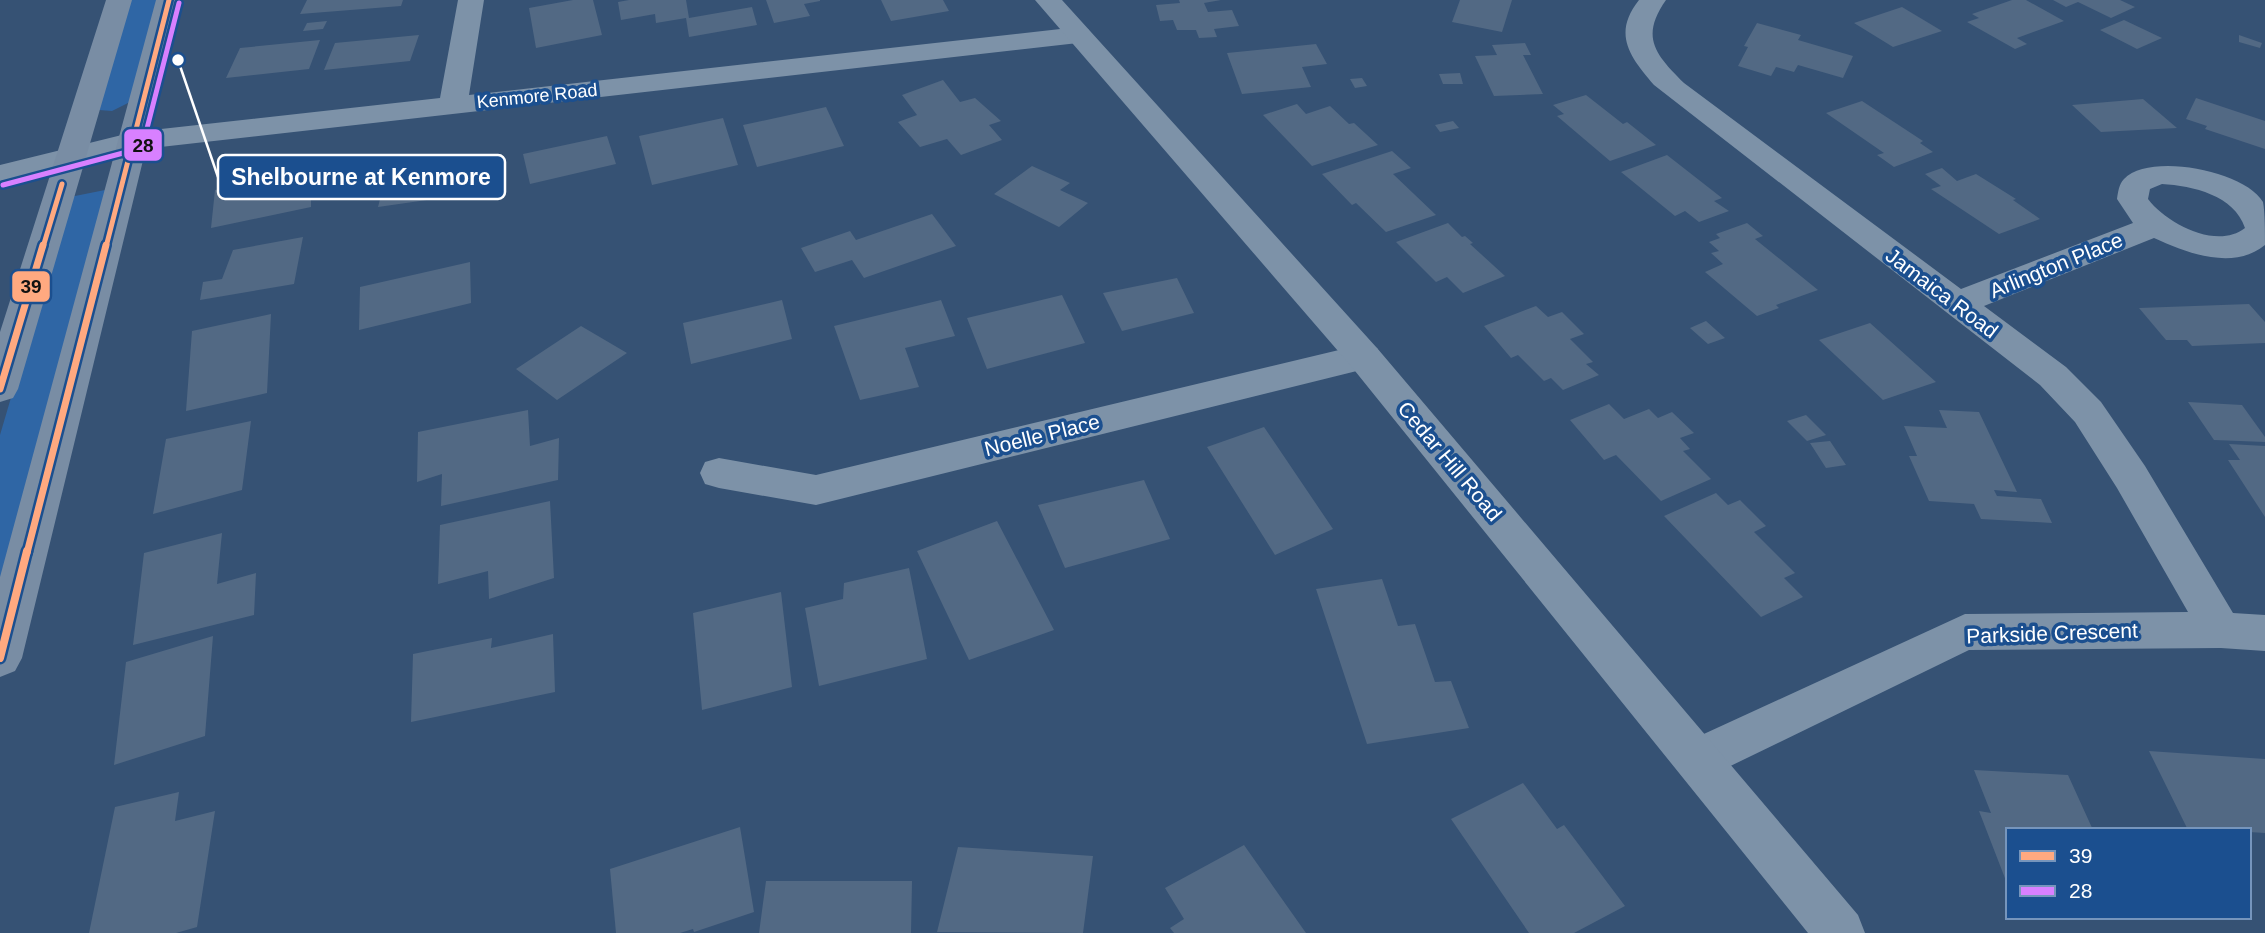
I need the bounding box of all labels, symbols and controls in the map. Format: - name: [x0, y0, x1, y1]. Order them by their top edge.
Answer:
- street label: Kenmore Road: [476, 80, 598, 112]
- line badge: 28: [123, 128, 163, 162]
- text: 28: [132, 135, 154, 156]
- callout: Shelbourne at Kenmore: [218, 155, 505, 199]
- text: Shelbourne at Kenmore: [231, 164, 491, 190]
- street label: Arlington Place: [1986, 228, 2126, 302]
- street label: Jamaica Road: [1881, 243, 2003, 343]
- line badge: 39: [11, 270, 51, 303]
- text: 39: [20, 276, 42, 297]
- street label: Cedar Hill Road: [1394, 397, 1506, 525]
- street label: Noelle Place: [982, 410, 1102, 460]
- street label: Parkside Crescent: [1966, 619, 2138, 647]
- legend: [2006, 828, 2251, 919]
- text: 39: [2069, 844, 2092, 867]
- text: 28: [2069, 879, 2092, 902]

